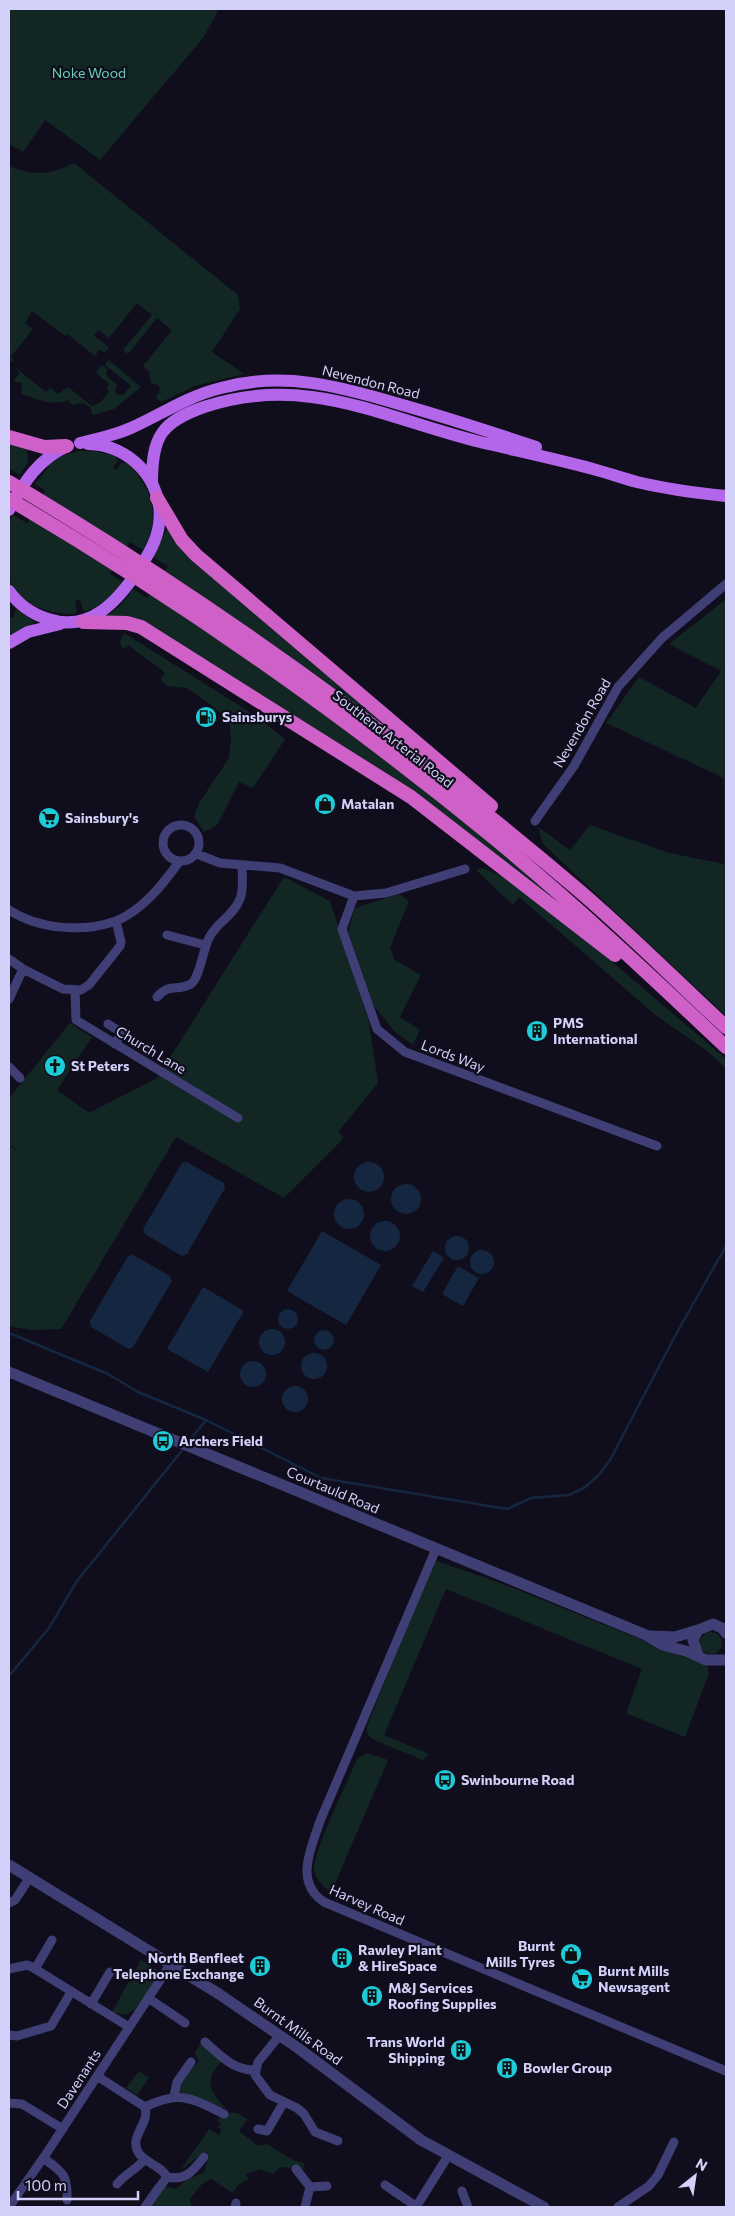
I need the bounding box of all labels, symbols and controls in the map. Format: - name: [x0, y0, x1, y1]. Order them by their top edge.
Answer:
- park label: Noke Wood: [52, 64, 126, 81]
- street label: Nevendon Road: [321, 361, 422, 402]
- street label: Nevendon Road: [549, 675, 614, 770]
- street label: Southend Arterial Road: [330, 686, 457, 791]
- fuel station icon: Sainsburys: [194, 705, 218, 729]
- place label: Sainsburys: [222, 708, 293, 725]
- shop icon: Matalan: [313, 792, 337, 816]
- place label: Matalan: [341, 795, 394, 812]
- supermarket icon: Sainsbury's: [37, 806, 61, 830]
- place label: Sainsbury's: [65, 809, 139, 826]
- place label: PMS International: [553, 1014, 637, 1047]
- building icon: PMS International: [525, 1019, 549, 1043]
- street label: Church Lane: [113, 1022, 190, 1077]
- street label: Lords Way: [419, 1036, 487, 1075]
- church icon: St Peters: [43, 1054, 67, 1078]
- place label: St Peters: [71, 1057, 130, 1074]
- bus stop icon: Archers Field: [151, 1429, 175, 1453]
- place label: Archers Field: [179, 1432, 263, 1449]
- street label: Courtauld Road: [284, 1462, 382, 1517]
- bus stop icon: Swinbourne Road: [433, 1768, 457, 1792]
- place label: Swinbourne Road: [461, 1771, 574, 1788]
- street label: Harvey Road: [327, 1880, 407, 1929]
- place label: Burnt Mills Tyres: [485, 1937, 555, 1970]
- place label: Rawley Plant & HireSpace: [358, 1941, 442, 1974]
- shop icon: Burnt Mills Tyres: [559, 1942, 583, 1966]
- building icon: Rawley Plant & HireSpace: [330, 1946, 354, 1970]
- place label: North Benfleet Telephone Exchange: [113, 1949, 244, 1982]
- building icon: North Benfleet Telephone Exchange: [248, 1954, 272, 1978]
- place label: Burnt Mills Newsagent: [598, 1962, 670, 1995]
- supermarket icon: Burnt Mills Newsagent: [570, 1967, 594, 1991]
- place label: M&J Services Roofing Supplies: [388, 1979, 497, 2012]
- building icon: M&J Services Roofing Supplies: [360, 1984, 384, 2008]
- street label: Burnt Mills Road: [251, 1993, 346, 2068]
- place label: Trans World Shipping: [367, 2033, 445, 2066]
- building icon: Trans World Shipping: [449, 2038, 473, 2062]
- street label: Davenants: [53, 2046, 104, 2112]
- building icon: Bowler Group: [495, 2056, 519, 2080]
- place label: Bowler Group: [523, 2059, 612, 2076]
- north arrow: [670, 2151, 720, 2201]
- text: N: [693, 2154, 711, 2174]
- scale bar: [18, 2168, 138, 2200]
- text: 100 m: [25, 2176, 67, 2194]

